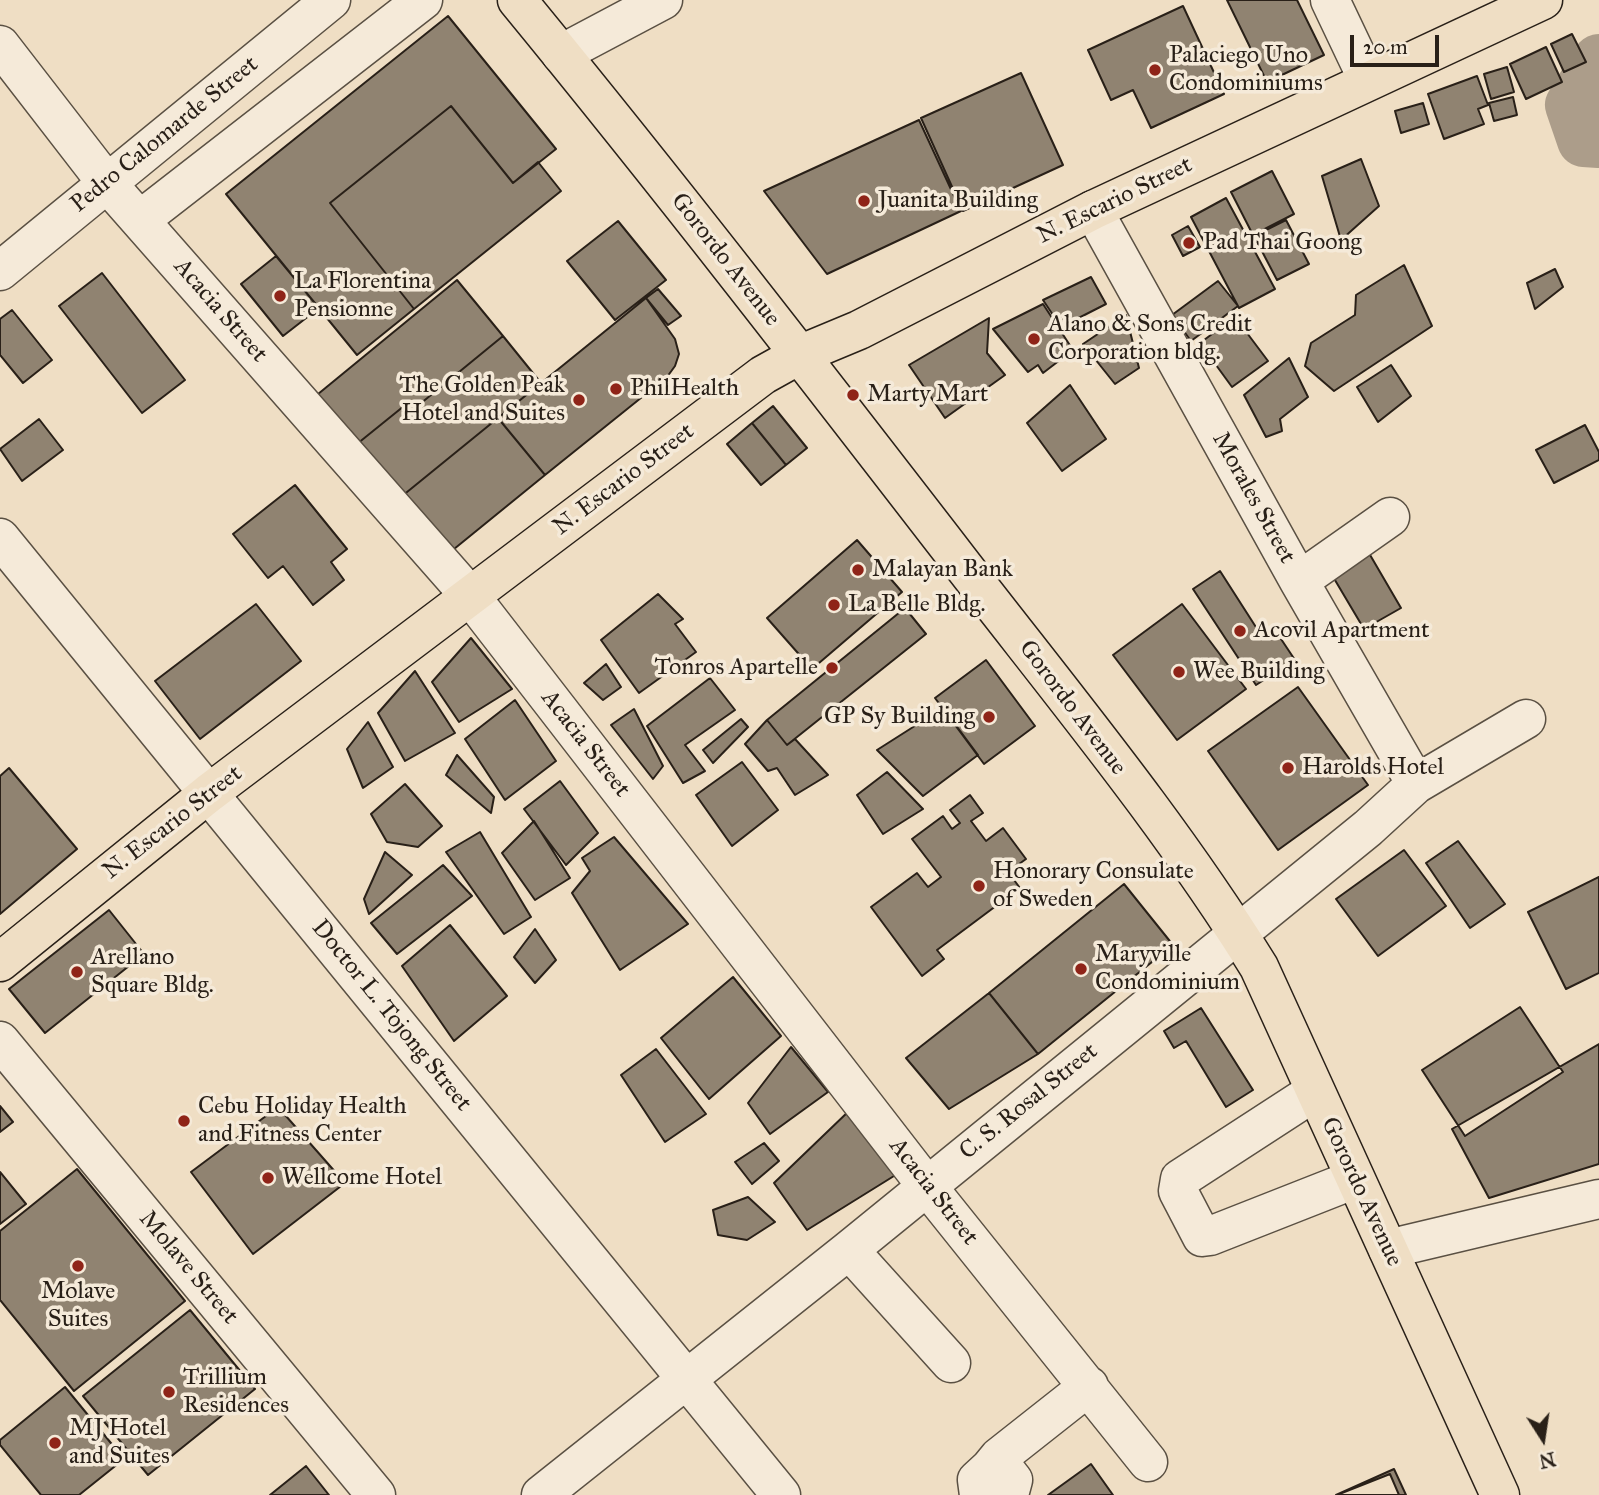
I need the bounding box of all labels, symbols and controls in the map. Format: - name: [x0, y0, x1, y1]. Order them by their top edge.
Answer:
- scale bar: [1354, 21, 1443, 65]
- text: 20 m: [1363, 34, 1408, 60]
- place label: Palaciego Uno Condominiums: [1169, 42, 1323, 98]
- street label: Pedro Calomarde Street: [66, 51, 264, 219]
- marker: Palaciego Uno Condominiums: [1147, 62, 1163, 78]
- street label: N. Escario Street: [1033, 151, 1197, 251]
- place label: Juanita Building: [878, 187, 1038, 215]
- street label: Gorordo Avenue: [664, 188, 786, 332]
- marker: Juanita Building: [856, 193, 872, 209]
- place label: Pad Thai Goong: [1203, 229, 1362, 257]
- marker: Pad Thai Goong: [1181, 235, 1197, 251]
- street label: Acacia Street: [167, 253, 273, 369]
- place label: La Florentina Pensionne: [294, 268, 431, 324]
- marker: La Florentina Pensionne: [272, 288, 288, 304]
- place label: Alano & Sons Credit Corporation bldg.: [1048, 311, 1252, 367]
- marker: Alano & Sons Credit Corporation bldg.: [1026, 331, 1042, 347]
- place label: The Golden Peak Hotel and Suites: [399, 372, 565, 428]
- place label: PhilHealth: [630, 375, 739, 403]
- marker: PhilHealth: [608, 381, 624, 397]
- place label: Marty Mart: [867, 381, 988, 409]
- marker: Marty Mart: [845, 387, 861, 403]
- marker: The Golden Peak Hotel and Suites: [571, 392, 587, 408]
- street label: N. Escario Street: [548, 418, 700, 542]
- street label: Morales Street: [1205, 427, 1301, 569]
- place label: Malayan Bank: [872, 556, 1013, 584]
- marker: Malayan Bank: [850, 562, 866, 578]
- place label: La Belle Bldg.: [848, 591, 985, 619]
- marker: La Belle Bldg.: [826, 597, 842, 613]
- place label: Acovil Apartment: [1254, 617, 1429, 645]
- marker: Acovil Apartment: [1232, 623, 1248, 639]
- street label: Gorordo Avenue: [1012, 635, 1132, 781]
- place label: Tonros Apartelle: [655, 654, 818, 682]
- place label: Wee Building: [1193, 658, 1324, 686]
- marker: Tonros Apartelle: [824, 660, 840, 676]
- marker: Wee Building: [1171, 664, 1187, 680]
- street label: Acacia Street: [534, 685, 636, 803]
- place label: GP Sy Building: [824, 703, 975, 731]
- marker: GP Sy Building: [981, 709, 997, 725]
- place label: Harolds Hotel: [1302, 754, 1444, 782]
- street label: N. Escario Street: [98, 760, 248, 886]
- marker: Harolds Hotel: [1280, 760, 1296, 776]
- place label: Honorary Consulate of Sweden: [993, 858, 1194, 914]
- marker: Honorary Consulate of Sweden: [971, 878, 987, 894]
- street label: Doctor L. Tojong Street: [305, 914, 477, 1118]
- place label: Maryville Condominium: [1095, 941, 1240, 997]
- place label: Arellano Square Bldg.: [91, 944, 214, 1000]
- marker: Maryville Condominium: [1073, 961, 1089, 977]
- marker: Arellano Square Bldg.: [69, 964, 85, 980]
- street label: C. S. Rosal Street: [954, 1037, 1104, 1167]
- place label: Cebu Holiday Health and Fitness Center: [198, 1093, 407, 1149]
- marker: Cebu Holiday Health and Fitness Center: [176, 1113, 192, 1129]
- street label: Gorordo Avenue: [1314, 1113, 1408, 1271]
- street label: Acacia Street: [882, 1133, 984, 1251]
- place label: Wellcome Hotel: [282, 1164, 442, 1192]
- marker: Wellcome Hotel: [260, 1170, 276, 1186]
- street label: Molave Street: [132, 1205, 244, 1331]
- marker: Molave Suites: [70, 1258, 86, 1274]
- place label: Molave Suites: [41, 1278, 115, 1334]
- place label: Trillium Residences: [183, 1364, 289, 1420]
- marker: Trillium Residences: [161, 1384, 177, 1400]
- north arrow: [1508, 1404, 1578, 1474]
- place label: MJ Hotel and Suites: [69, 1415, 170, 1471]
- marker: MJ Hotel and Suites: [47, 1435, 63, 1451]
- text: N: [1537, 1447, 1558, 1473]

